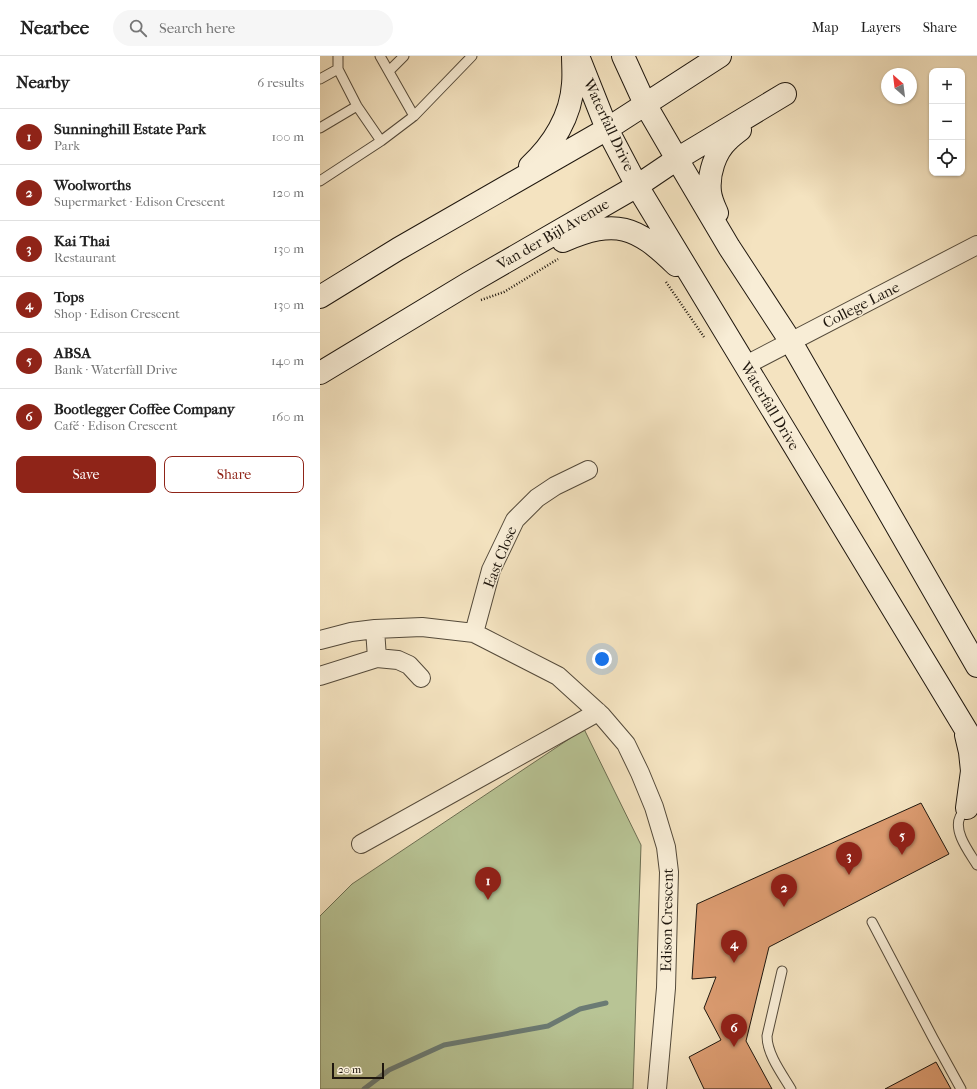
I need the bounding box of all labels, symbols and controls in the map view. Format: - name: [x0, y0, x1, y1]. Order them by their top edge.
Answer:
- search box: [113, 10, 393, 46]
- text: Nearbee: [20, 17, 89, 39]
- icon: search: [127, 17, 149, 39]
- text: Search here: [159, 19, 235, 37]
- text: Map: [812, 19, 839, 36]
- text: Layers: [861, 19, 901, 36]
- text: Share: [923, 19, 957, 36]
- north arrow: [881, 68, 917, 104]
- map controls: [929, 68, 965, 176]
- button: +: [929, 68, 965, 104]
- text: Nearby: [16, 72, 70, 92]
- text: 6 results: [257, 75, 304, 90]
- street label: Waterfall Drive: [579, 75, 638, 175]
- button: −: [929, 104, 965, 140]
- text: Sunninghill Estate Park: [54, 120, 206, 138]
- text: 1: [27, 129, 31, 144]
- text: 100 m: [271, 129, 304, 144]
- text: Park: [54, 138, 80, 153]
- button: locate: [929, 140, 965, 176]
- text: Woolworths: [54, 176, 131, 194]
- text: 2: [26, 185, 32, 200]
- text: 120 m: [272, 185, 304, 200]
- text: Supermarket · Edison Crescent: [54, 194, 225, 209]
- street label: Van der Bijl Avenue: [493, 194, 613, 274]
- text: Kai Thai: [54, 232, 110, 250]
- text: 3: [26, 241, 32, 256]
- text: 130 m: [273, 241, 304, 256]
- text: Restaurant: [54, 250, 116, 265]
- street label: College Lane: [820, 278, 903, 332]
- text: Tops: [54, 288, 84, 306]
- text: 4: [25, 297, 33, 312]
- text: 130 m: [273, 297, 304, 312]
- text: Shop · Edison Crescent: [54, 306, 180, 321]
- text: ABSA: [54, 344, 91, 362]
- text: 5: [26, 353, 32, 368]
- text: 140 m: [271, 353, 304, 368]
- street label: Waterfall Drive: [736, 358, 804, 454]
- text: Bank · Waterfall Drive: [54, 362, 177, 377]
- text: Bootlegger Coffee Company: [54, 400, 235, 418]
- text: 6: [25, 409, 33, 424]
- text: 160 m: [272, 409, 304, 424]
- text: Café · Edison Crescent: [54, 418, 178, 433]
- button: Save: [16, 456, 156, 493]
- button: Share: [164, 456, 304, 493]
- street label: East Close: [479, 523, 521, 590]
- your location: [592, 649, 612, 669]
- pin: 5: [889, 822, 915, 855]
- pin: 3: [836, 842, 862, 875]
- pin: 1: [475, 867, 501, 900]
- street label: Edison Crescent: [657, 867, 677, 972]
- pin: 2: [771, 874, 797, 907]
- pin: 4: [721, 930, 747, 963]
- pin: 6: [721, 1014, 747, 1047]
- scale bar: [332, 1061, 384, 1080]
- text: 20 m: [338, 1063, 361, 1076]

